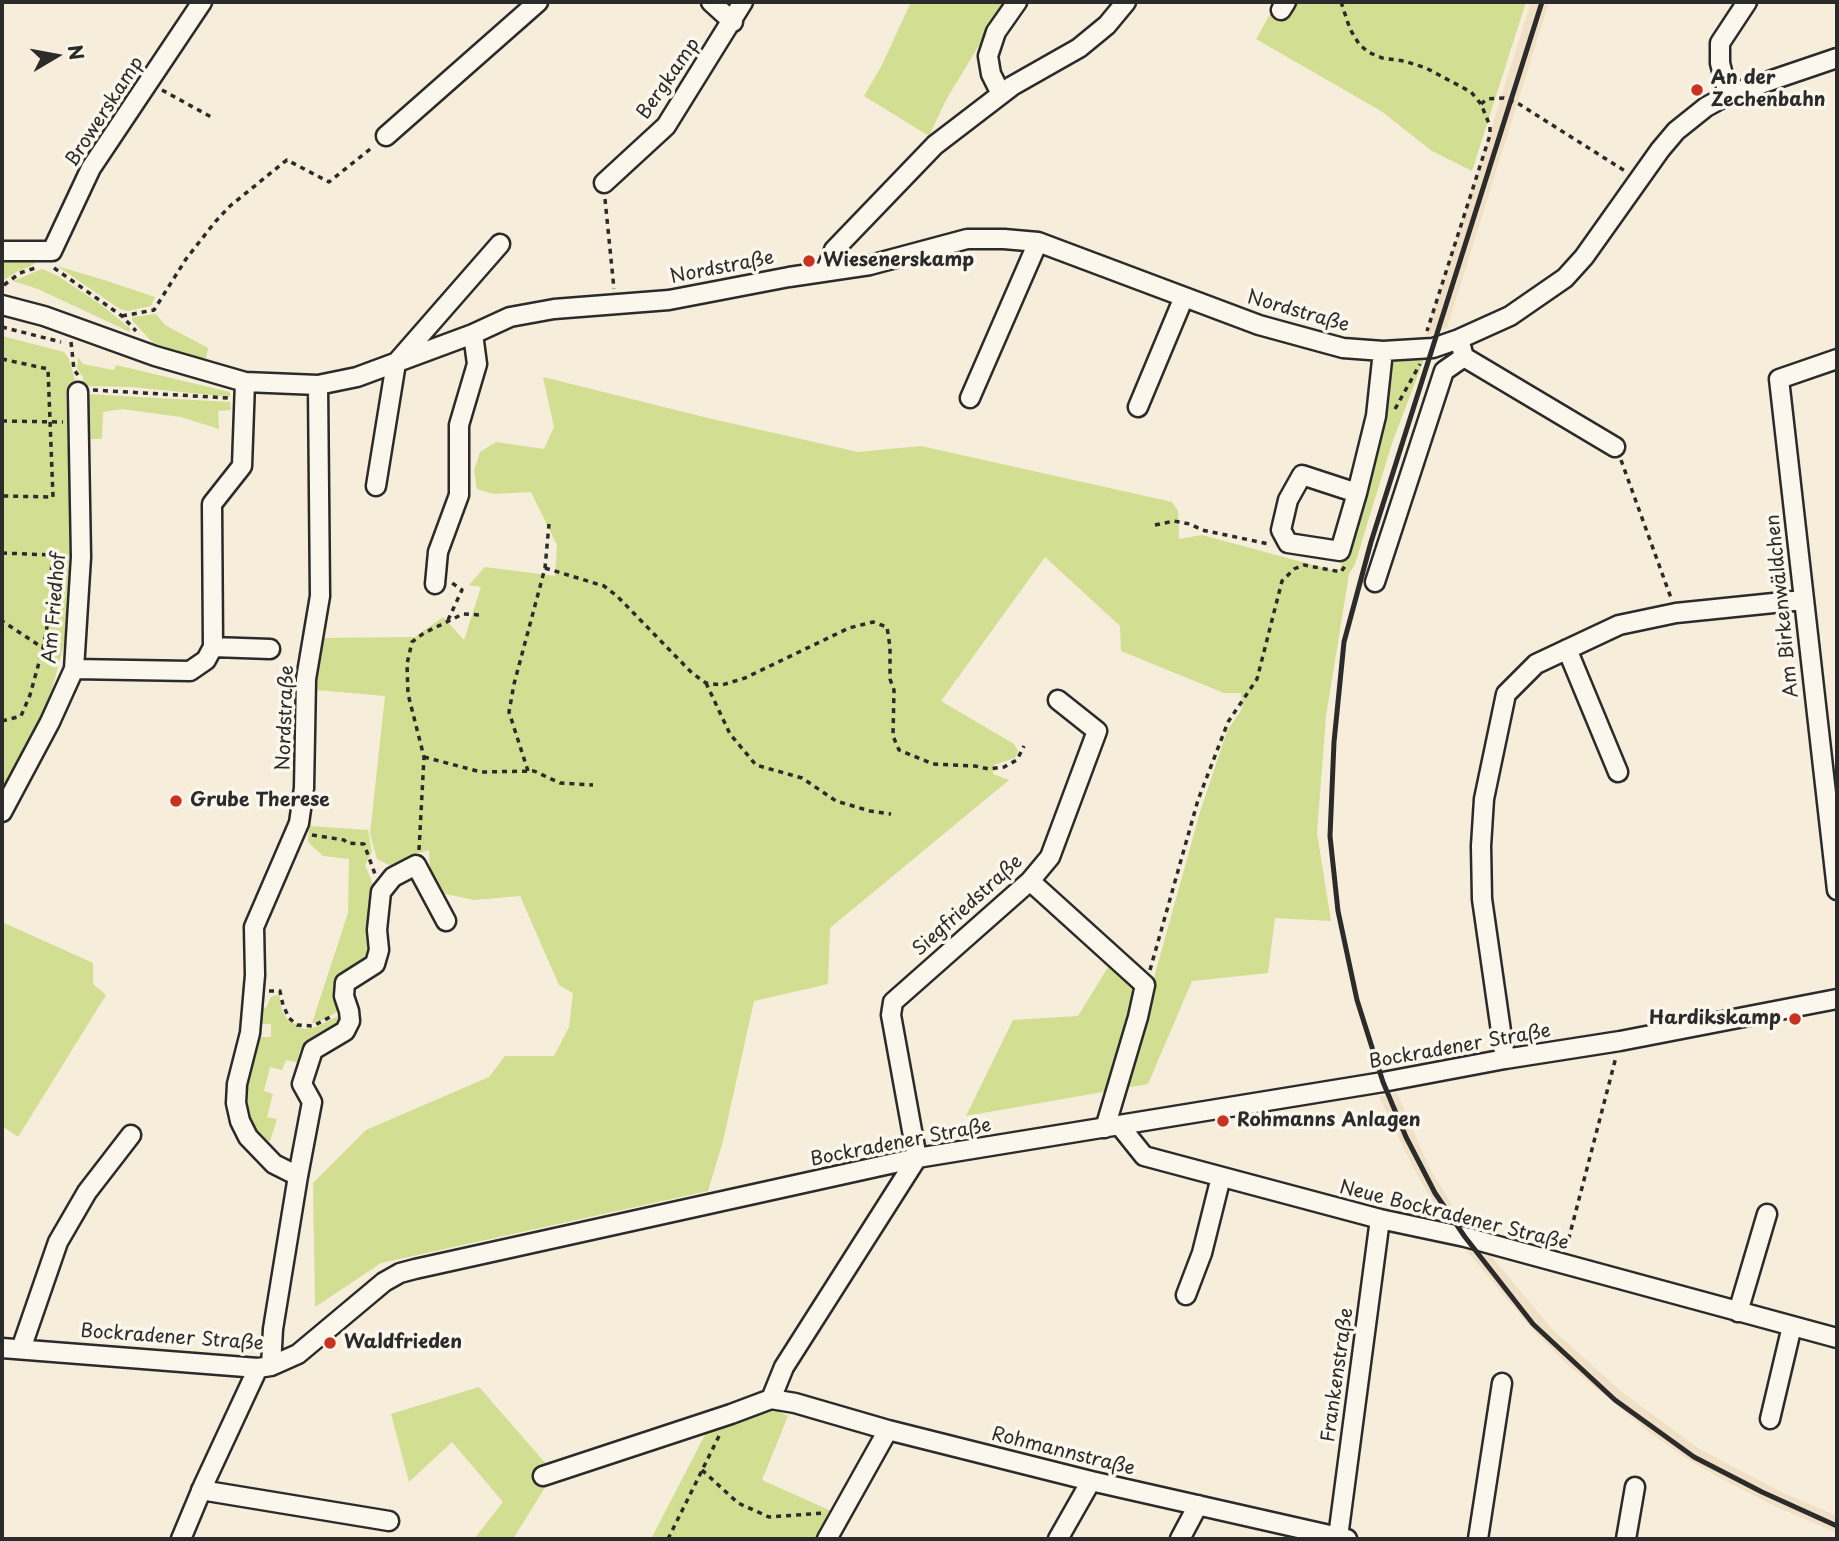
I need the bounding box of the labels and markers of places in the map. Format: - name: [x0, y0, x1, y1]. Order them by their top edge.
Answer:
- place label: An der Zechenbahn: [1711, 68, 1826, 112]
- marker: An der Zechenbahn: [1689, 82, 1705, 98]
- place label: Wiesenerskamp: [823, 250, 974, 272]
- marker: Wiesenerskamp: [801, 253, 817, 269]
- place label: Grube Therese: [190, 790, 330, 812]
- marker: Grube Therese: [168, 793, 184, 809]
- place label: Hardikskamp: [1649, 1008, 1781, 1030]
- marker: Hardikskamp: [1787, 1011, 1803, 1027]
- place label: Rohmanns Anlagen: [1237, 1110, 1421, 1132]
- marker: Rohmanns Anlagen: [1215, 1113, 1231, 1129]
- place label: Waldfrieden: [344, 1332, 462, 1354]
- marker: Waldfrieden: [322, 1335, 338, 1351]

